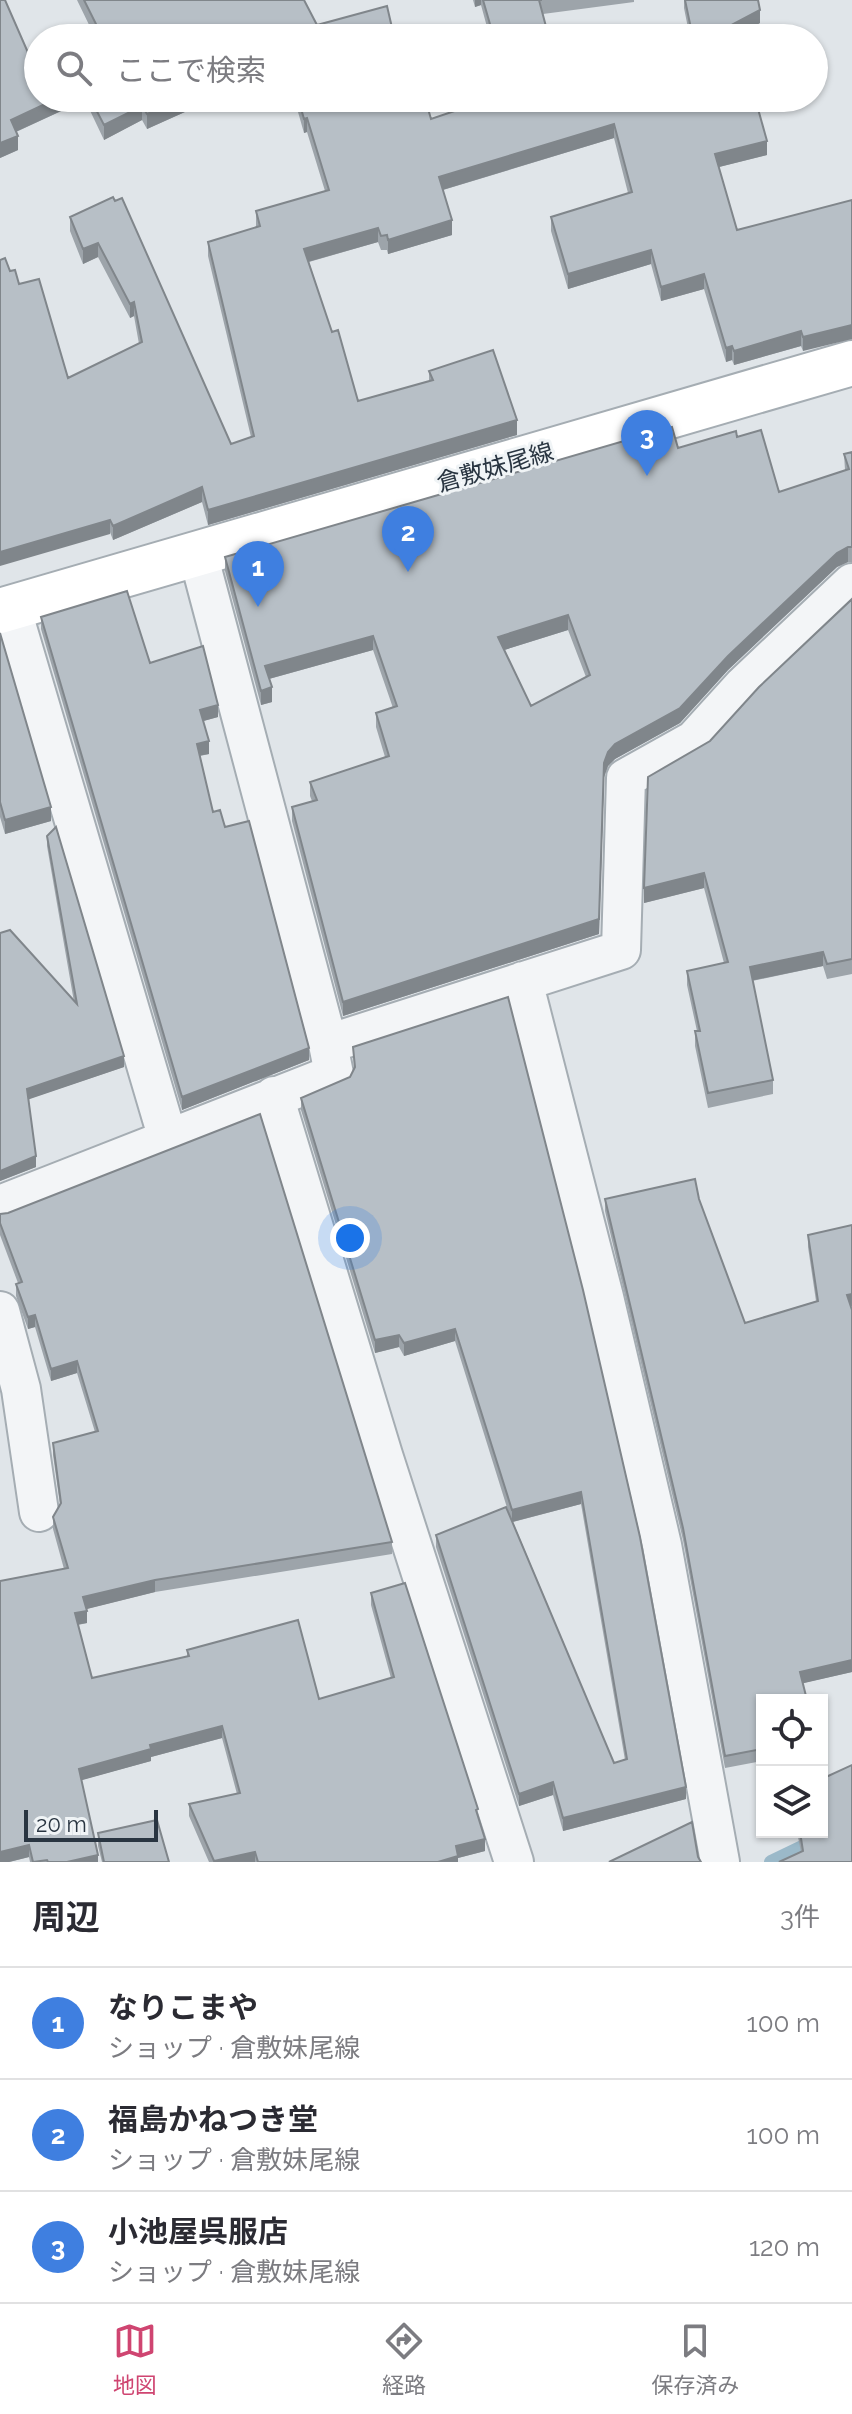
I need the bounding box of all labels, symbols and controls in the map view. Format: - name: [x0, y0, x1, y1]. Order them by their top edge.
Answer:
- search box: [24, 24, 828, 112]
- icon: search: [52, 46, 96, 90]
- text: ここで検索: [116, 53, 266, 88]
- pin: 3: [621, 410, 673, 476]
- street label: 倉敷妹尾線: [433, 437, 557, 497]
- pin: 2: [382, 506, 434, 572]
- pin: 1: [232, 541, 284, 607]
- your location: [330, 1218, 370, 1258]
- map controls: [756, 1694, 828, 1838]
- button: locate: [756, 1694, 828, 1766]
- button: layers: [756, 1766, 828, 1838]
- scale bar: [24, 1806, 158, 1842]
- text: 20 m: [36, 1811, 87, 1837]
- text: 周辺: [32, 1897, 100, 1937]
- text: 3件: [780, 1902, 820, 1932]
- text: なりこまや: [108, 1990, 258, 2025]
- text: 1: [52, 2008, 64, 2038]
- text: 100 m: [747, 2008, 820, 2038]
- text: ショップ · 倉敷妹尾線: [108, 2033, 360, 2063]
- text: 福島かねつき堂: [108, 2102, 318, 2137]
- text: 2: [51, 2120, 65, 2150]
- text: 100 m: [747, 2120, 820, 2150]
- text: ショップ · 倉敷妹尾線: [108, 2145, 360, 2175]
- text: 小池屋呉服店: [108, 2214, 288, 2249]
- text: 3: [51, 2232, 65, 2262]
- text: 120 m: [749, 2232, 820, 2262]
- text: ショップ · 倉敷妹尾線: [108, 2257, 360, 2287]
- tab: 地図: [113, 2319, 157, 2399]
- tab: 経路: [382, 2319, 426, 2399]
- tab: 保存済み: [651, 2319, 739, 2399]

